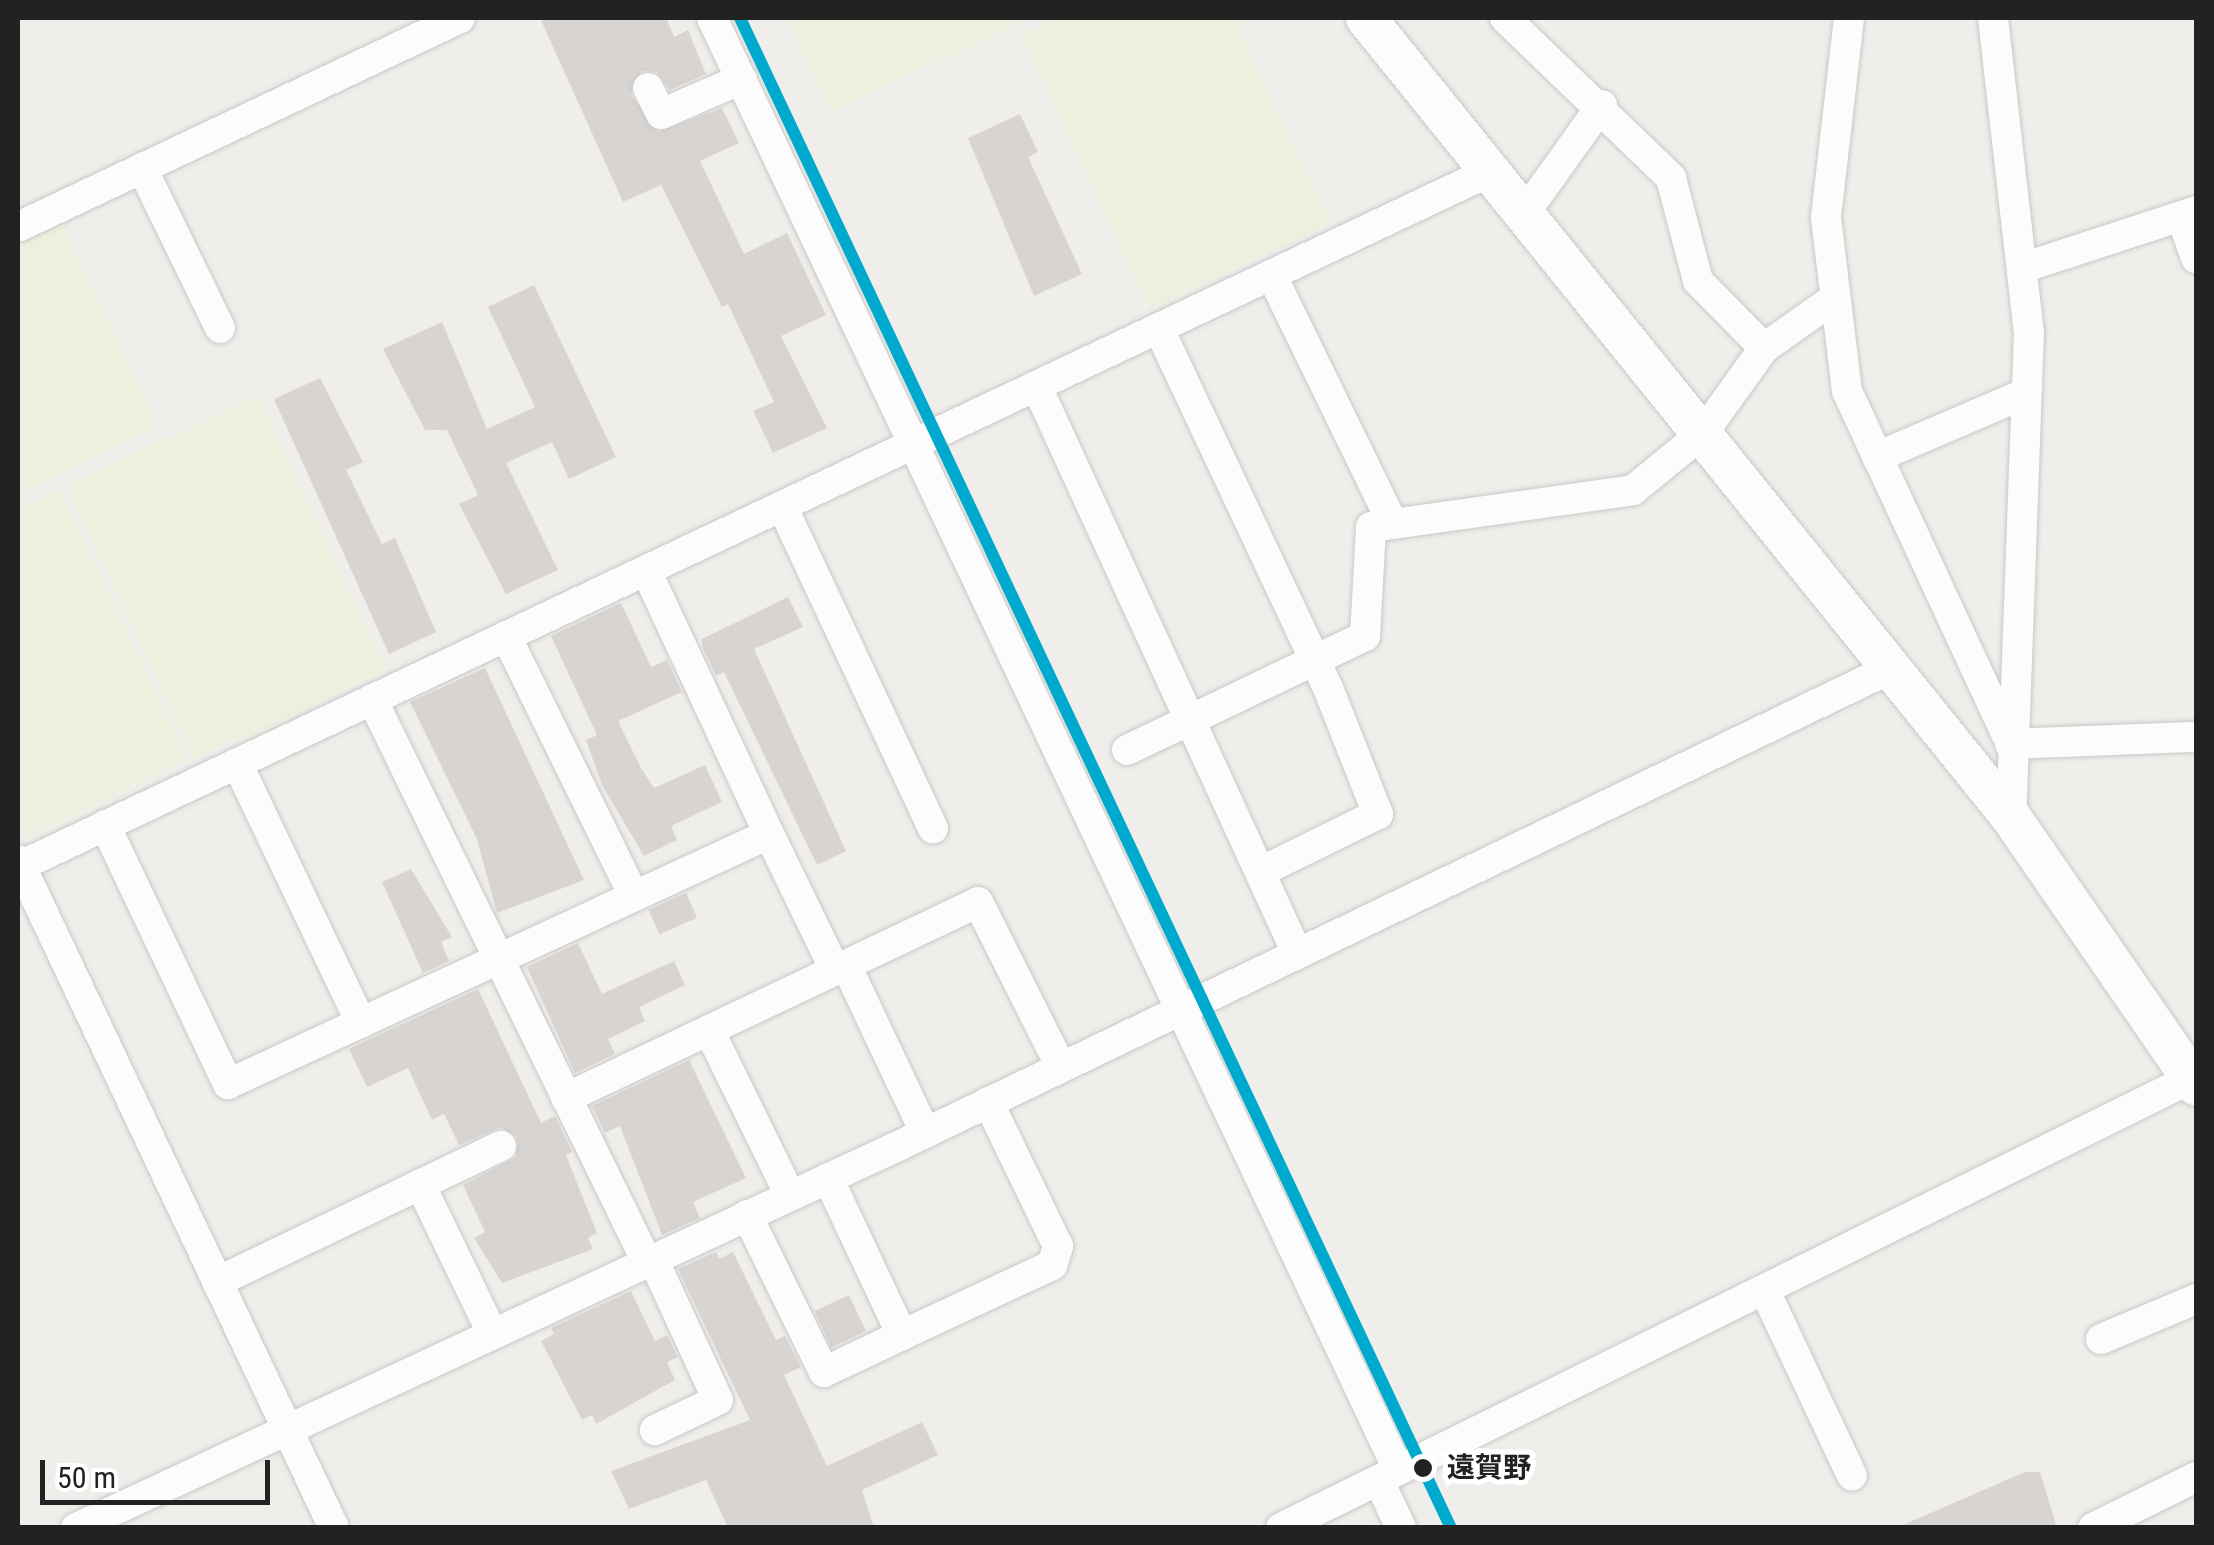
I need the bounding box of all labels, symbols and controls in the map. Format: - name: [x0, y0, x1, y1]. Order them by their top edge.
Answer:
- scale bar: [45, 1440, 275, 1502]
- place label: 遠賀野: [1447, 1451, 1531, 1485]
- marker: 遠賀野: [1408, 1453, 1438, 1483]
- text: 50 m: [57, 1460, 116, 1495]

